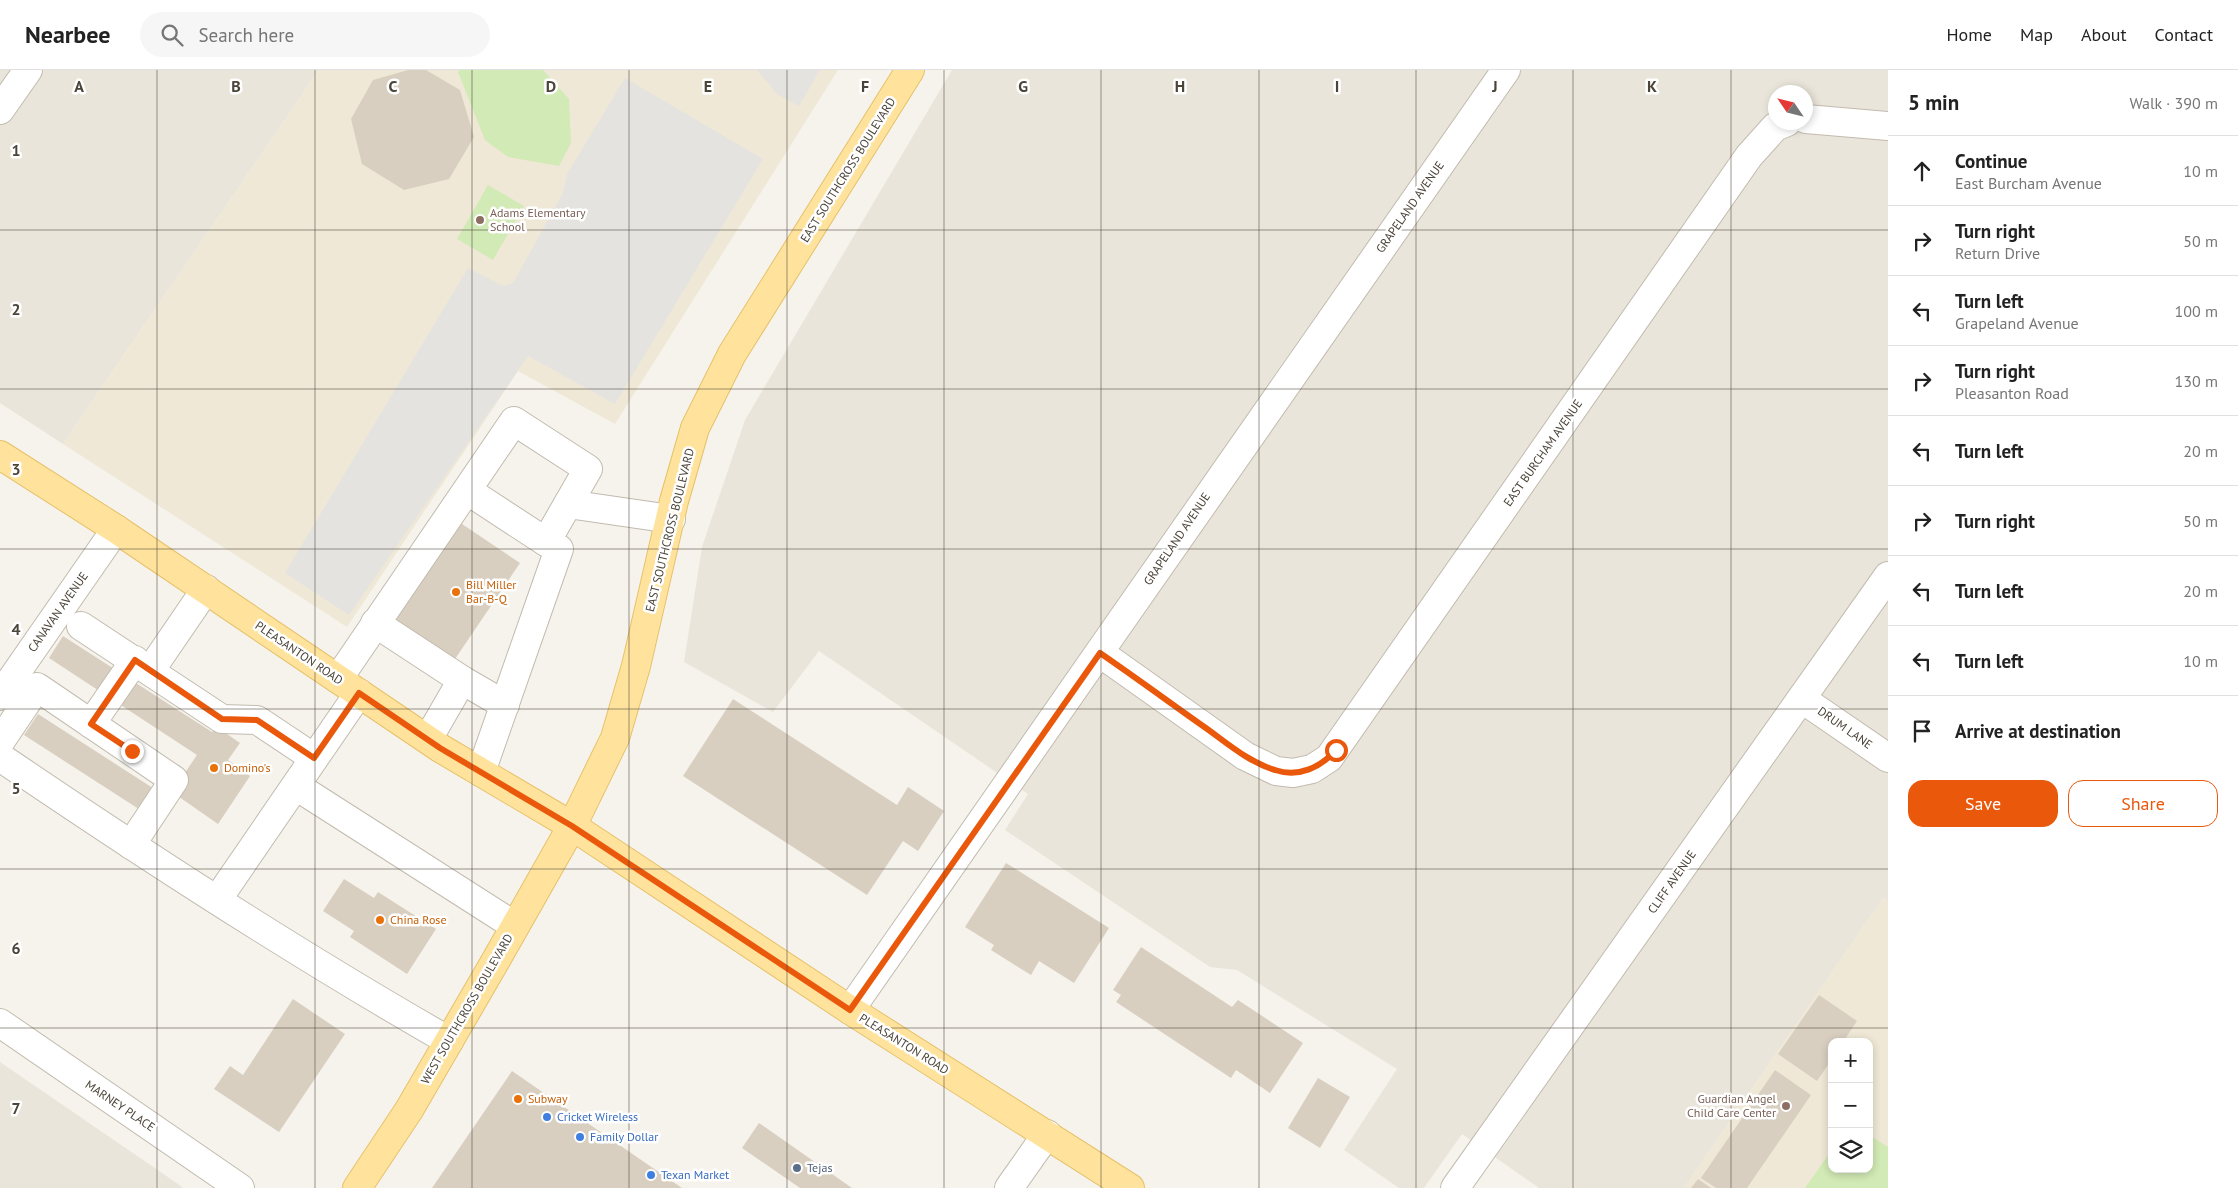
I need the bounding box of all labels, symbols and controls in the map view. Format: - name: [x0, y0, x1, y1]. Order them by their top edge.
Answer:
- search box: [140, 12, 490, 57]
- text: Nearbee: [25, 19, 110, 50]
- icon: search: [158, 21, 186, 49]
- text: Search here: [198, 23, 294, 47]
- text: Home: [1946, 23, 1992, 46]
- text: Map: [2020, 23, 2053, 46]
- text: About: [2081, 23, 2127, 46]
- text: Contact: [2155, 23, 2213, 46]
- text: A: [74, 76, 84, 96]
- text: B: [231, 76, 241, 96]
- text: C: [389, 76, 398, 96]
- text: D: [546, 76, 556, 96]
- text: E: [704, 76, 712, 96]
- text: F: [861, 76, 869, 96]
- text: G: [1018, 76, 1028, 96]
- text: H: [1175, 76, 1185, 96]
- text: I: [1335, 76, 1339, 96]
- text: J: [1491, 76, 1498, 96]
- text: K: [1647, 76, 1657, 96]
- north arrow: [1768, 85, 1813, 130]
- text: 5 min: [1908, 89, 1959, 116]
- text: Walk · 390 m: [2129, 93, 2218, 113]
- street label: EAST SOUTHCROSS BOULEVARD: [797, 94, 899, 245]
- text: 1: [11, 140, 21, 160]
- text: Continue: [1955, 149, 2027, 173]
- icon: ahead: [1908, 157, 1936, 185]
- street label: GRAPELAND AVENUE: [1372, 158, 1447, 255]
- text: 10 m: [2183, 161, 2218, 181]
- text: East Burcham Avenue: [1955, 173, 2102, 193]
- place label: Adams Elementary School: [490, 205, 586, 234]
- marker: Adams Elementary School: [474, 214, 486, 226]
- text: Turn right: [1955, 219, 2035, 243]
- icon: right: [1908, 227, 1936, 255]
- text: 50 m: [2183, 231, 2218, 251]
- text: Return Drive: [1955, 243, 2040, 263]
- text: Turn left: [1955, 289, 2024, 313]
- icon: left: [1908, 297, 1936, 325]
- text: 2: [11, 299, 21, 319]
- text: 100 m: [2175, 301, 2218, 321]
- text: Grapeland Avenue: [1955, 313, 2079, 333]
- text: Turn right: [1955, 359, 2035, 383]
- icon: right: [1908, 367, 1936, 395]
- text: 130 m: [2175, 371, 2218, 391]
- text: Pleasanton Road: [1955, 383, 2069, 403]
- street label: EAST BURCHAM AVENUE: [1500, 396, 1585, 509]
- icon: left: [1908, 437, 1936, 465]
- text: Turn left: [1955, 439, 2024, 463]
- text: 20 m: [2183, 441, 2218, 461]
- street label: EAST SOUTHCROSS BOULEVARD: [642, 446, 697, 613]
- text: 3: [11, 459, 21, 479]
- street label: GRAPELAND AVENUE: [1140, 490, 1213, 588]
- icon: right: [1908, 507, 1936, 535]
- text: Turn right: [1955, 509, 2035, 533]
- text: 50 m: [2183, 511, 2218, 531]
- street label: CANAVAN AVENUE: [24, 569, 91, 655]
- place label: Bill Miller Bar-B-Q: [466, 577, 516, 606]
- icon: left: [1908, 577, 1936, 605]
- text: Turn left: [1955, 579, 2024, 603]
- text: 20 m: [2183, 581, 2218, 601]
- marker: Bill Miller Bar-B-Q: [450, 586, 462, 598]
- street label: PLEASANTON ROAD: [252, 618, 346, 688]
- text: 4: [11, 619, 21, 639]
- icon: left: [1908, 647, 1936, 675]
- text: Turn left: [1955, 649, 2024, 673]
- text: 10 m: [2183, 651, 2218, 671]
- street label: DRUM LANE: [1815, 703, 1876, 752]
- icon: arrive: [1908, 717, 1936, 745]
- text: Arrive at destination: [1955, 719, 2121, 743]
- route start: [1325, 739, 1348, 762]
- route end: [121, 740, 144, 763]
- place label: Domino's: [224, 760, 271, 775]
- marker: Domino's: [208, 762, 220, 774]
- text: 5: [11, 778, 21, 798]
- button: Save: [1908, 780, 2058, 827]
- button: Share: [2068, 780, 2218, 827]
- street label: CLIFF AVENUE: [1644, 847, 1699, 916]
- place label: China Rose: [390, 912, 447, 927]
- marker: China Rose: [374, 914, 386, 926]
- street label: WEST SOUTHCROSS BOULEVARD: [417, 931, 516, 1086]
- text: 6: [11, 938, 21, 958]
- street label: PLEASANTON ROAD: [857, 1010, 952, 1077]
- map controls: [1828, 1038, 1873, 1173]
- button: +: [1828, 1038, 1873, 1083]
- street label: MARNEY PLACE: [83, 1077, 158, 1134]
- button: −: [1828, 1083, 1873, 1128]
- place label: Subway: [528, 1091, 568, 1106]
- place label: Guardian Angel Child Care Center: [1687, 1091, 1776, 1120]
- marker: Subway: [512, 1093, 524, 1105]
- text: 7: [11, 1098, 21, 1118]
- marker: Guardian Angel Child Care Center: [1780, 1100, 1792, 1112]
- place label: Cricket Wireless: [557, 1109, 638, 1124]
- marker: Cricket Wireless: [541, 1111, 553, 1123]
- button: layers: [1828, 1128, 1873, 1173]
- place label: Family Dollar: [590, 1129, 658, 1144]
- marker: Family Dollar: [574, 1131, 586, 1143]
- place label: Tejas: [807, 1160, 832, 1175]
- marker: Tejas: [791, 1162, 803, 1174]
- place label: Texan Market: [661, 1167, 729, 1182]
- marker: Texan Market: [645, 1169, 657, 1181]

